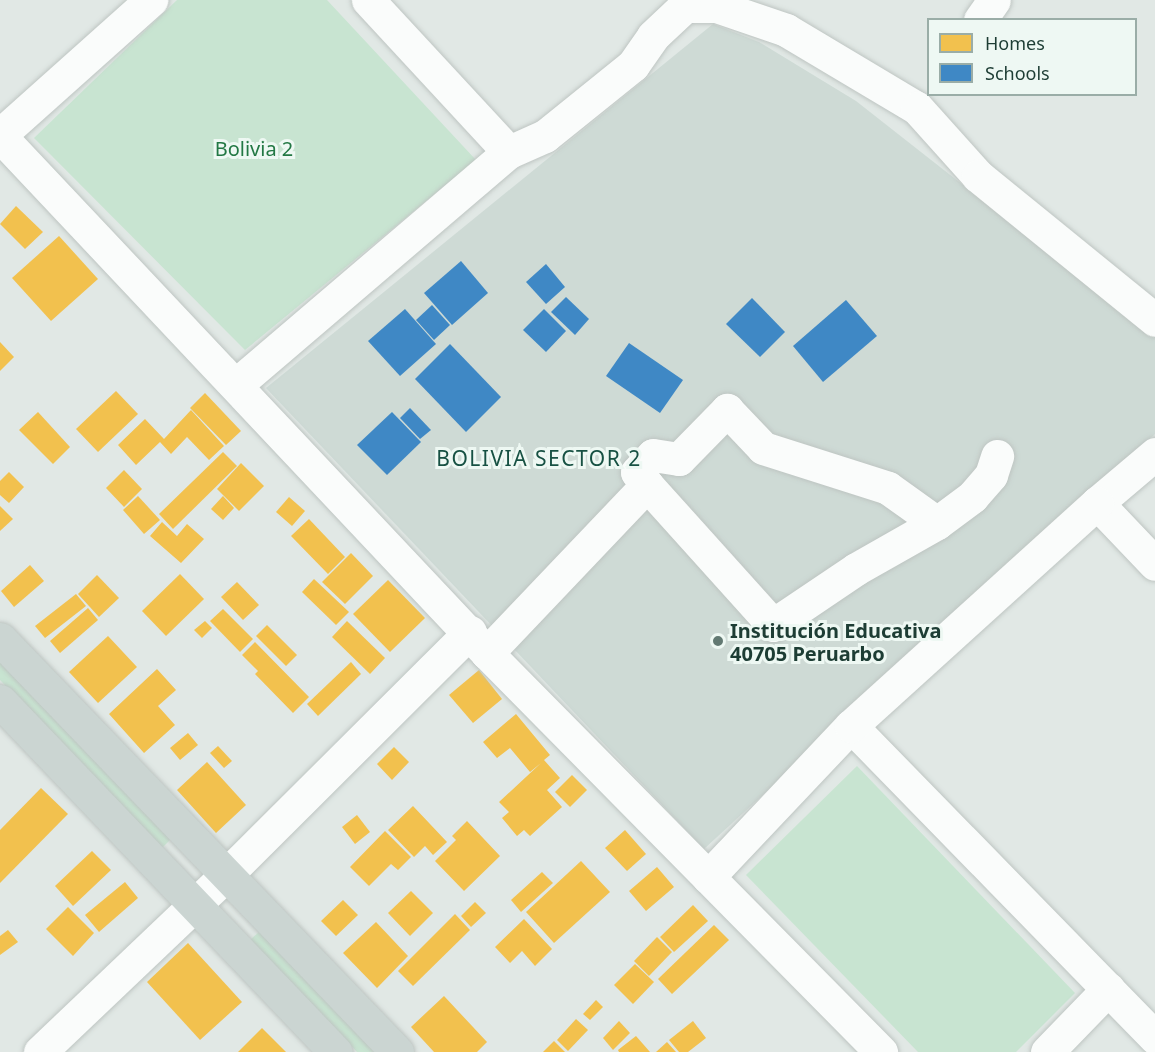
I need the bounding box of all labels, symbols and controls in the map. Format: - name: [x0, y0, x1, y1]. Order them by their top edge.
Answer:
- legend: [927, 18, 1137, 96]
- text: Homes: [985, 31, 1045, 55]
- text: Schools: [985, 61, 1050, 85]
- park label: Bolivia 2: [215, 136, 293, 160]
- district label: BOLIVIA SECTOR 2: [436, 445, 642, 471]
- place label: Institución Educativa 40705 Peruarbo: [730, 618, 941, 665]
- marker: Institución Educativa 40705 Peruarbo: [711, 634, 725, 648]

